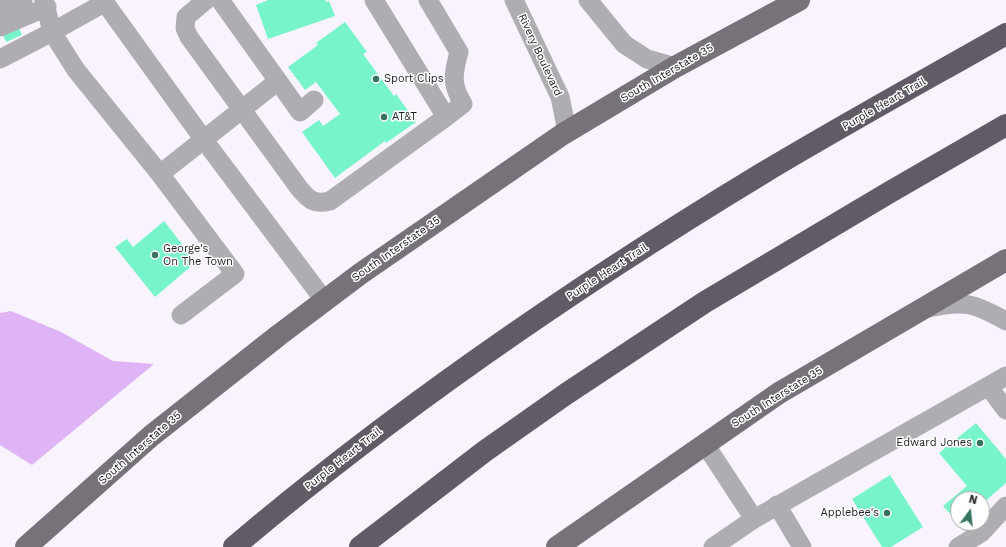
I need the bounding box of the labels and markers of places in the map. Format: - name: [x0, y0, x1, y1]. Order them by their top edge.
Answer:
- place label: Sport Clips: [384, 72, 444, 86]
- marker: Sport Clips: [371, 74, 381, 84]
- place label: AT&T: [392, 110, 417, 124]
- marker: AT&T: [379, 112, 389, 122]
- place label: George's On The Town: [163, 242, 233, 268]
- marker: George's On The Town: [150, 250, 160, 260]
- place label: Edward Jones: [896, 436, 972, 450]
- marker: Edward Jones: [975, 438, 985, 448]
- place label: Applebee's: [821, 506, 879, 520]
- marker: Applebee's: [882, 508, 892, 518]

